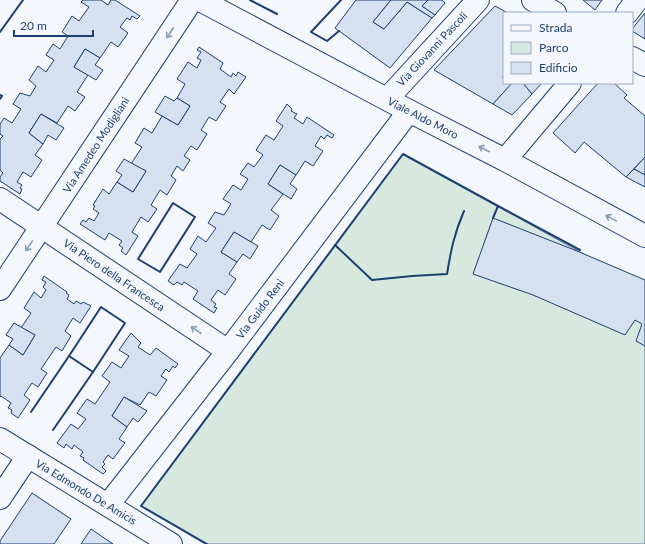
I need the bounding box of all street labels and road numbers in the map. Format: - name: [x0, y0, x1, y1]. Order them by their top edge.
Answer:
- street label: Via Giovanni Pascoli: [394, 8, 470, 89]
- street label: Via Amedeo Modigliani: [60, 94, 132, 195]
- street label: Viale Aldo Moro: [386, 94, 461, 141]
- street label: Via Piero della Francesca: [61, 236, 167, 313]
- street label: Via Guido Reni: [233, 276, 286, 341]
- street label: Via Edmondo De Amicis: [33, 456, 139, 527]

